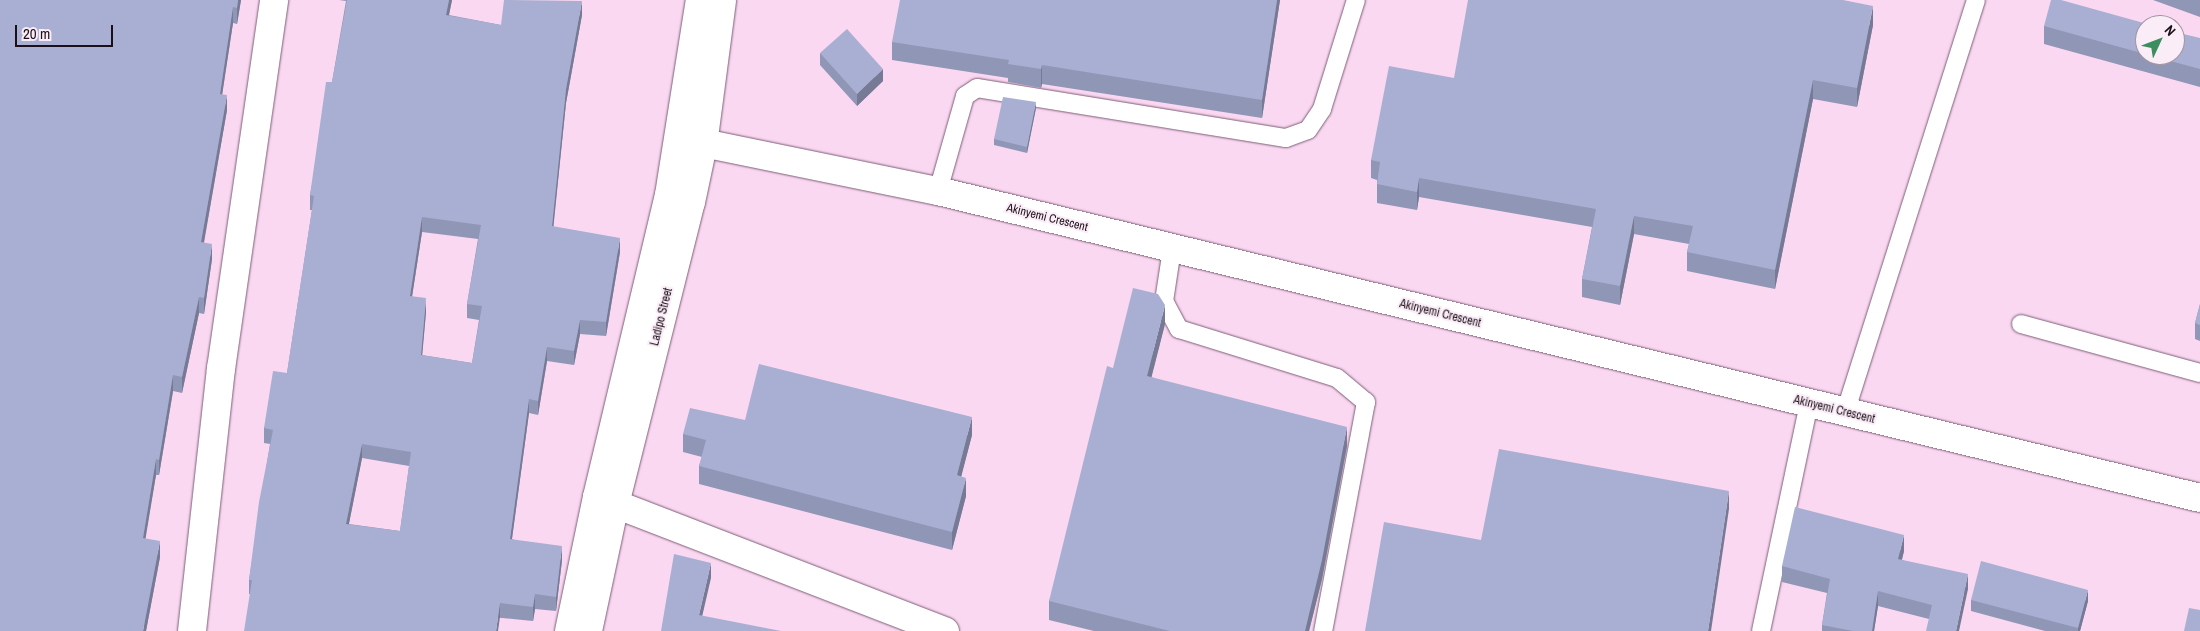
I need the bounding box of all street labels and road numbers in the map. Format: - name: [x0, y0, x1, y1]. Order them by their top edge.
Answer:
- street label: Akinyemi Crescent: [1005, 201, 1089, 235]
- street label: Ladipo Street: [648, 287, 676, 347]
- street label: Akinyemi Crescent: [1398, 297, 1482, 331]
- street label: Akinyemi Crescent: [1792, 393, 1876, 427]

